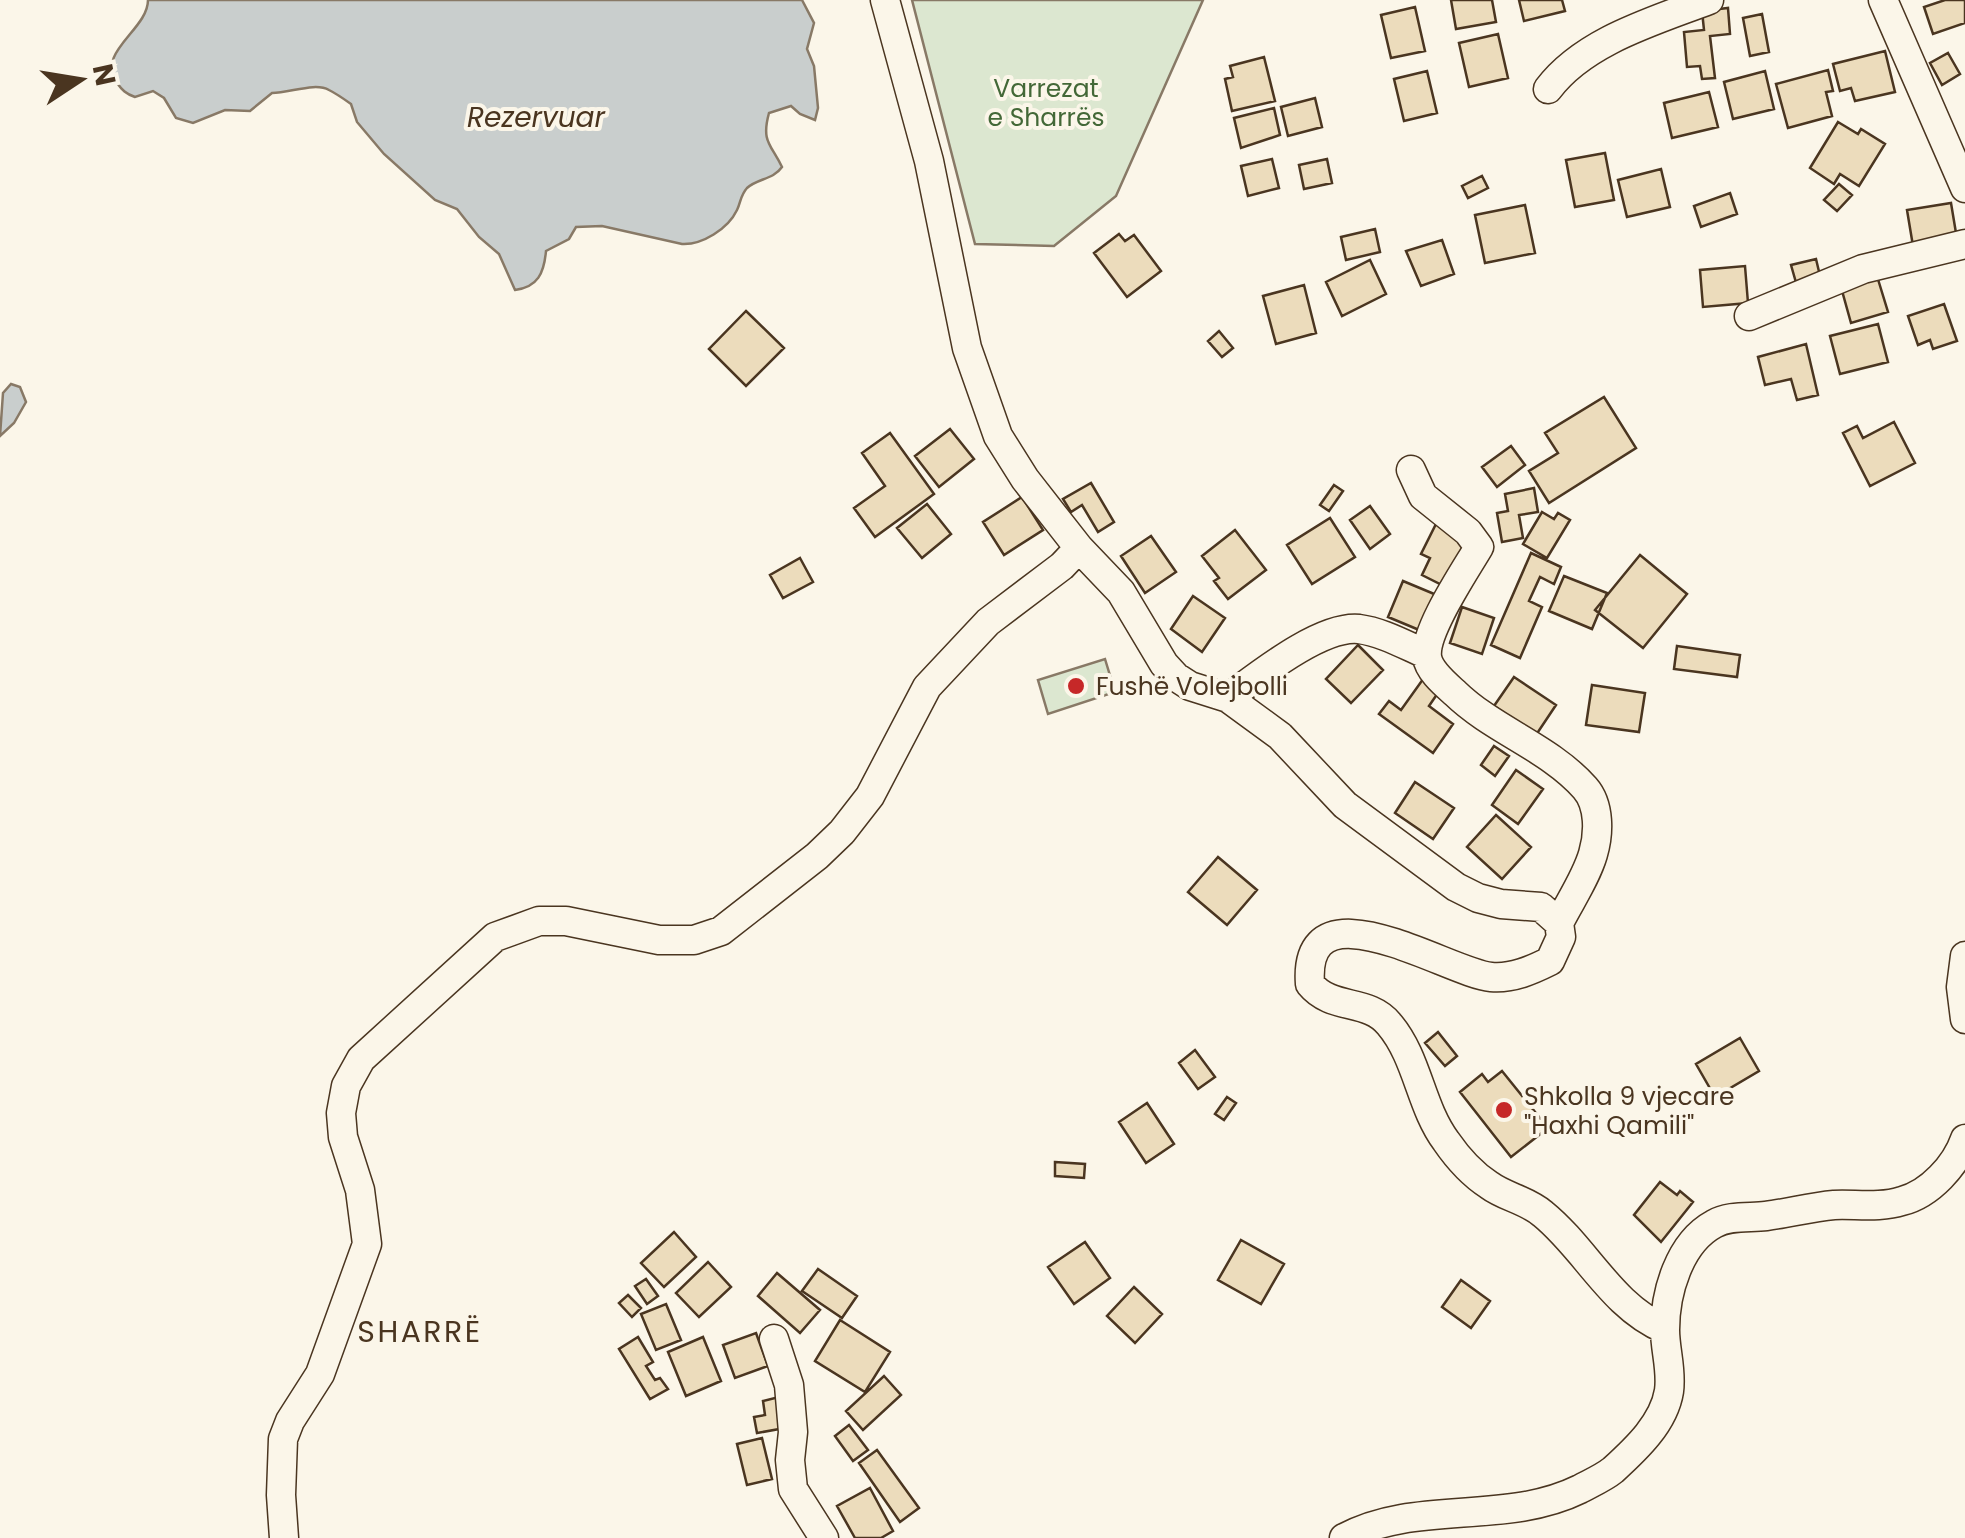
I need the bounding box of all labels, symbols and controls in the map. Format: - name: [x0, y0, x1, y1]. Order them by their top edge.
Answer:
- north arrow: [30, 30, 130, 130]
- text: N: [83, 61, 125, 89]
- park label: Varrezat e Sharrës: [988, 71, 1104, 135]
- water label: Rezervuar: [467, 98, 606, 137]
- place label: Fushë Volejbolli: [1096, 669, 1288, 704]
- marker: Fushë Volejbolli: [1065, 675, 1087, 697]
- place label: Shkolla 9 vjecare "Haxhi Qamili": [1524, 1079, 1734, 1143]
- marker: Shkolla 9 vjecare "Haxhi Qamili": [1493, 1099, 1515, 1121]
- district label: SHARRË: [357, 1310, 483, 1353]

